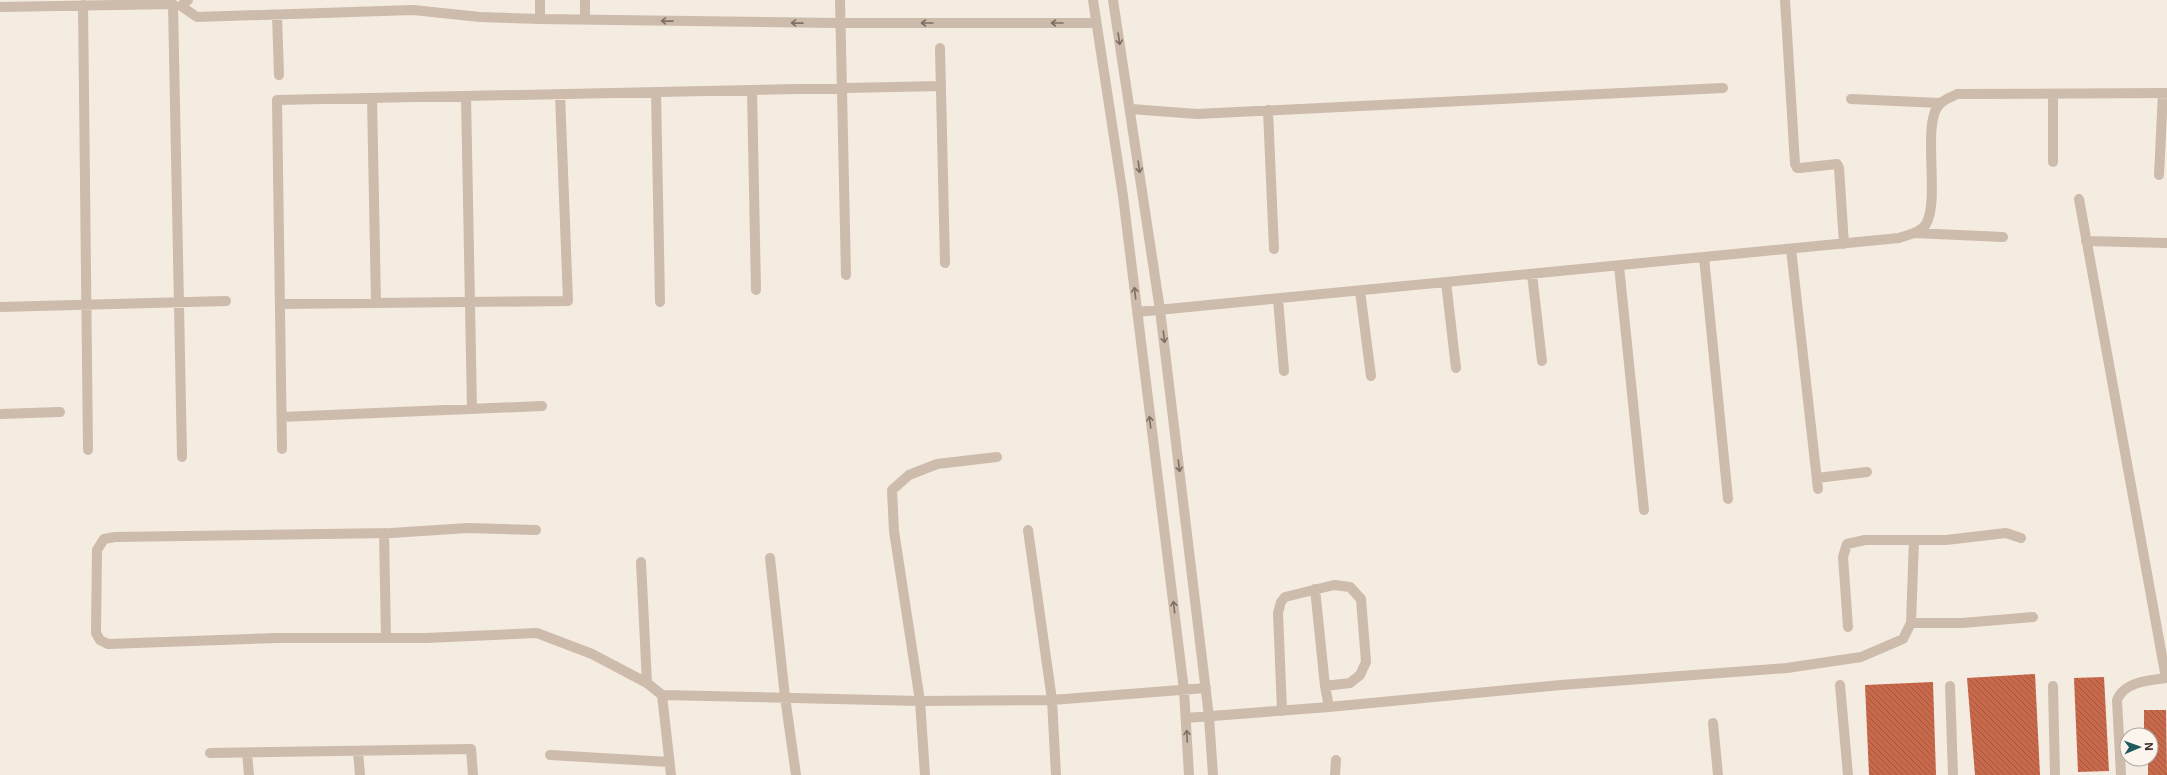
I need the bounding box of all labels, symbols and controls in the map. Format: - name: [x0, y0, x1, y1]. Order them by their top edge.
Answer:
- one-way arrow: [661, 17, 674, 25]
- one-way arrow: [791, 19, 804, 27]
- one-way arrow: [921, 19, 934, 27]
- one-way arrow: [1051, 19, 1064, 27]
- one-way arrow: [1115, 32, 1123, 45]
- one-way arrow: [1135, 160, 1143, 173]
- one-way arrow: [1131, 287, 1139, 300]
- one-way arrow: [1160, 330, 1167, 343]
- one-way arrow: [1146, 416, 1154, 429]
- one-way arrow: [1175, 459, 1183, 472]
- one-way arrow: [1170, 601, 1177, 614]
- north arrow: [2119, 727, 2159, 767]
- one-way arrow: [1183, 730, 1190, 743]
- text: N: [2142, 742, 2156, 751]

